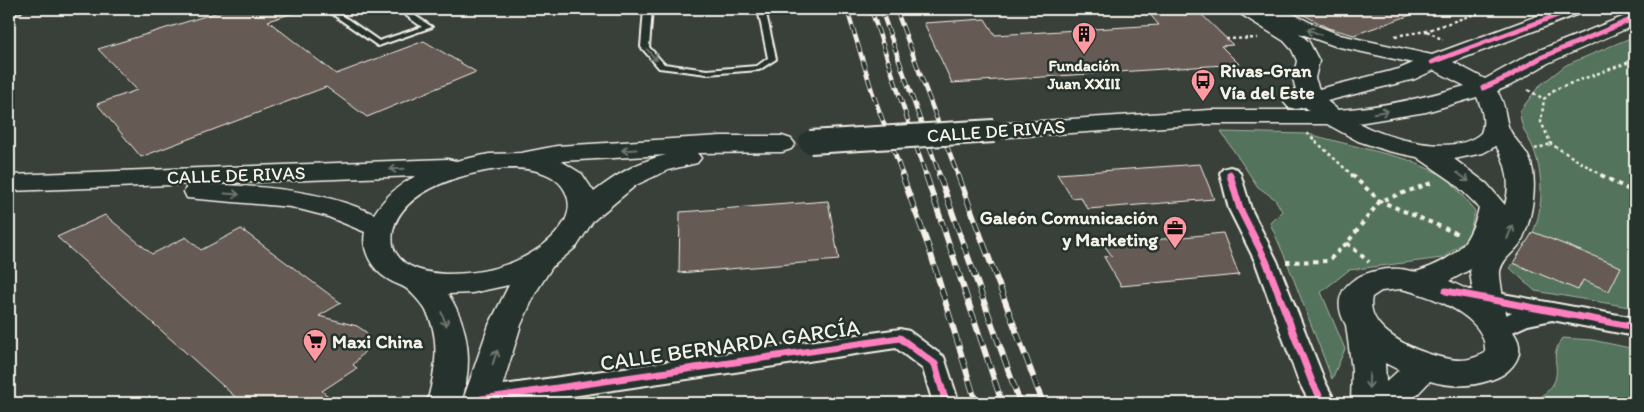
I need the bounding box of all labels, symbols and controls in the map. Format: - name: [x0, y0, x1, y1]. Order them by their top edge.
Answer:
- building icon: Fundación Juan XXIII: [1071, 21, 1097, 55]
- one-way arrow: [1307, 27, 1322, 37]
- one-way arrow: [646, 48, 658, 61]
- place label: Fundación Juan XXIII: [1046, 56, 1121, 93]
- place label: Rivas-Gran Vía del Este: [1220, 59, 1315, 104]
- bus stop icon: Rivas-Gran Vía del Este: [1190, 68, 1216, 102]
- one-way arrow: [1373, 107, 1389, 117]
- street label: CALLE DE RIVAS: [926, 115, 1066, 147]
- one-way arrow: [621, 145, 637, 154]
- street label: CALLE DE RIVAS: [166, 161, 306, 189]
- one-way arrow: [389, 164, 406, 174]
- one-way arrow: [1456, 172, 1470, 182]
- one-way arrow: [224, 190, 240, 199]
- place label: Galeón Comunicación y Marketing: [980, 206, 1159, 251]
- office icon: Galeón Comunicación y Marketing: [1162, 215, 1188, 249]
- one-way arrow: [1506, 225, 1516, 240]
- one-way arrow: [440, 311, 449, 326]
- street label: CALLE BERNARDA GARCÍA: [598, 313, 862, 377]
- supermarket icon: Maxi China: [302, 328, 328, 362]
- place label: Maxi China: [332, 330, 424, 353]
- one-way arrow: [491, 349, 500, 365]
- one-way arrow: [1364, 373, 1373, 389]

